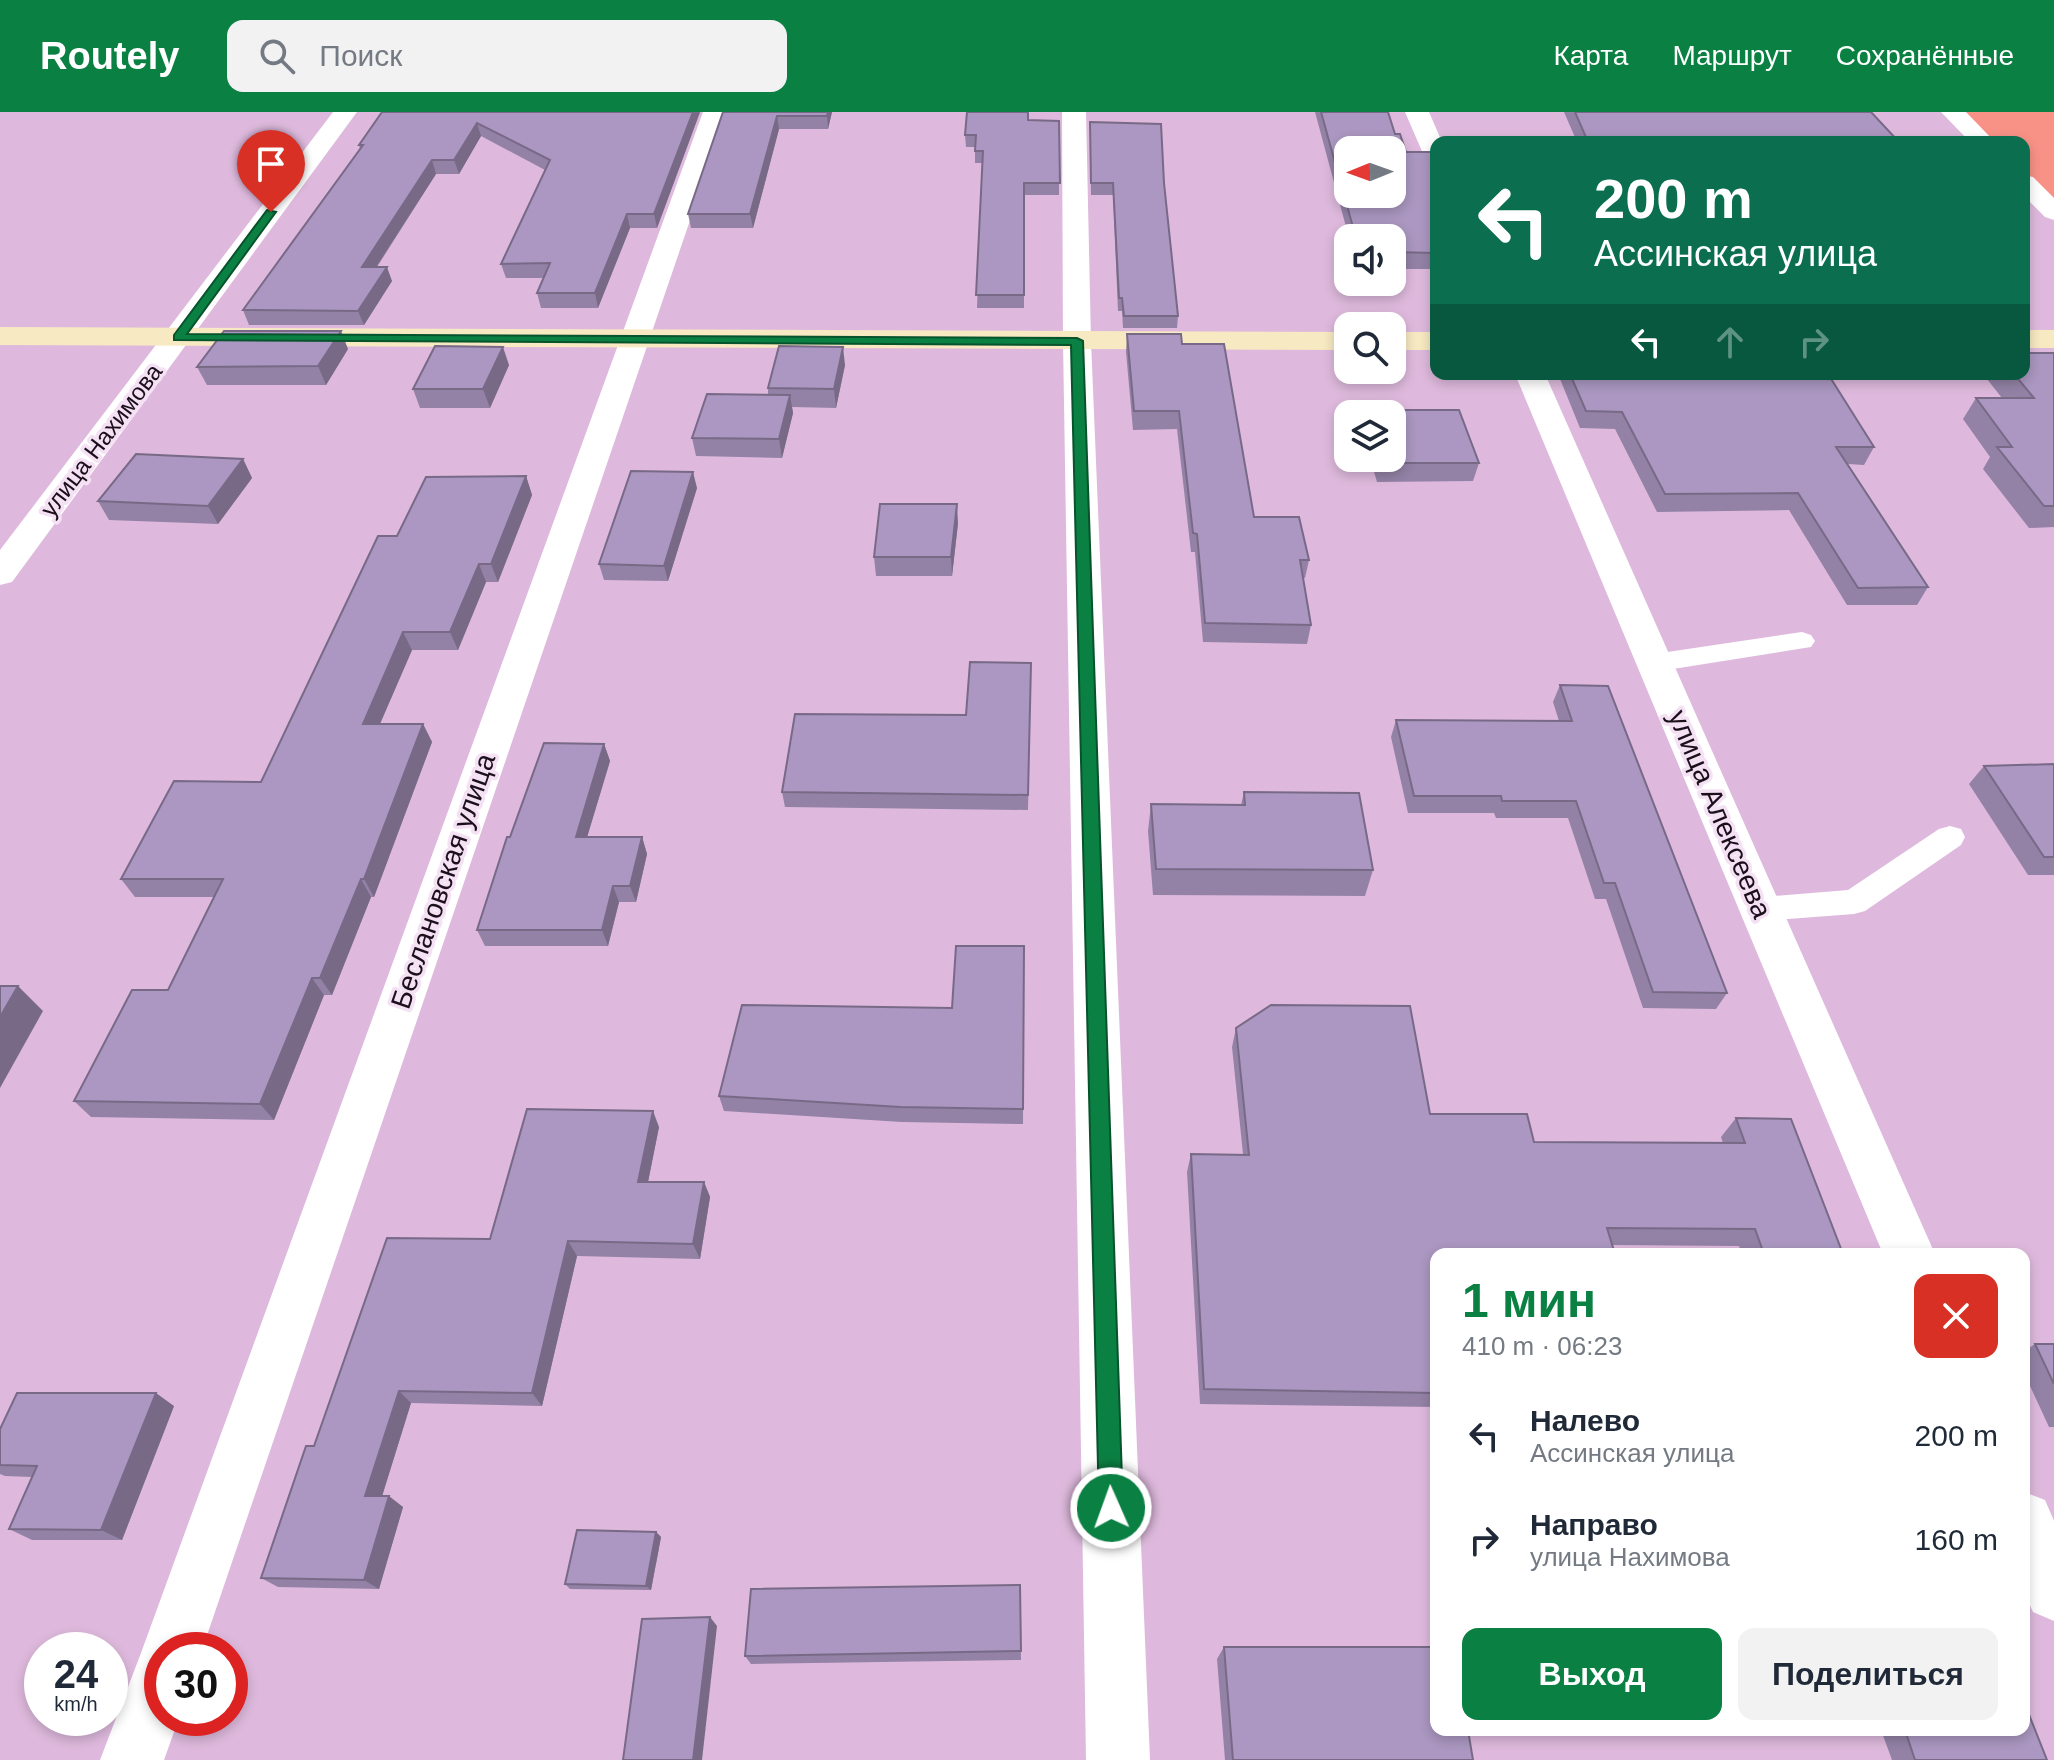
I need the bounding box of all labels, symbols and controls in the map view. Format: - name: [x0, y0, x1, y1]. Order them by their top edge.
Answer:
- search box: [227, 20, 787, 92]
- icon: search: [255, 34, 299, 78]
- text: Routely: [40, 35, 179, 77]
- text: Поиск: [319, 39, 403, 72]
- text: Карта: [1553, 40, 1628, 71]
- text: Маршрут: [1672, 40, 1792, 71]
- text: Сохранённые: [1836, 40, 2014, 71]
- pin: [237, 130, 305, 212]
- north arrow: [1334, 136, 1406, 208]
- map controls: [1334, 136, 1406, 472]
- icon: arrive: [249, 142, 293, 186]
- text: 200 m: [1594, 167, 1753, 230]
- icon: left: [1462, 168, 1566, 272]
- button: sound: [1334, 224, 1406, 296]
- text: Ассинская улица: [1594, 233, 1877, 274]
- button: search: [1334, 312, 1406, 384]
- icon: left: [1624, 320, 1668, 364]
- icon: ahead: [1708, 320, 1752, 364]
- icon: right: [1792, 320, 1836, 364]
- street label: улица Нахимова: [35, 358, 168, 522]
- button: layers: [1334, 400, 1406, 472]
- street label: улица Алексеева: [1662, 705, 1778, 923]
- street label: Беслановская улица: [385, 749, 501, 1013]
- text: 1 мин: [1462, 1274, 1596, 1327]
- button: close: [1914, 1274, 1998, 1358]
- text: 410 m · 06:23: [1462, 1331, 1622, 1361]
- text: Налево: [1530, 1404, 1640, 1437]
- icon: left: [1462, 1414, 1506, 1458]
- text: 200 m: [1915, 1419, 1998, 1452]
- text: Ассинская улица: [1530, 1438, 1734, 1468]
- position arrow: [1069, 1466, 1153, 1550]
- text: Направо: [1530, 1508, 1658, 1541]
- icon: right: [1462, 1518, 1506, 1562]
- text: 160 m: [1915, 1523, 1998, 1556]
- text: улица Нахимова: [1530, 1542, 1730, 1572]
- button: Выход: [1462, 1628, 1722, 1720]
- button: Поделиться: [1738, 1628, 1998, 1720]
- speed limit sign: 30: [144, 1632, 248, 1736]
- text: 24: [54, 1652, 98, 1696]
- text: km/h: [54, 1693, 98, 1715]

